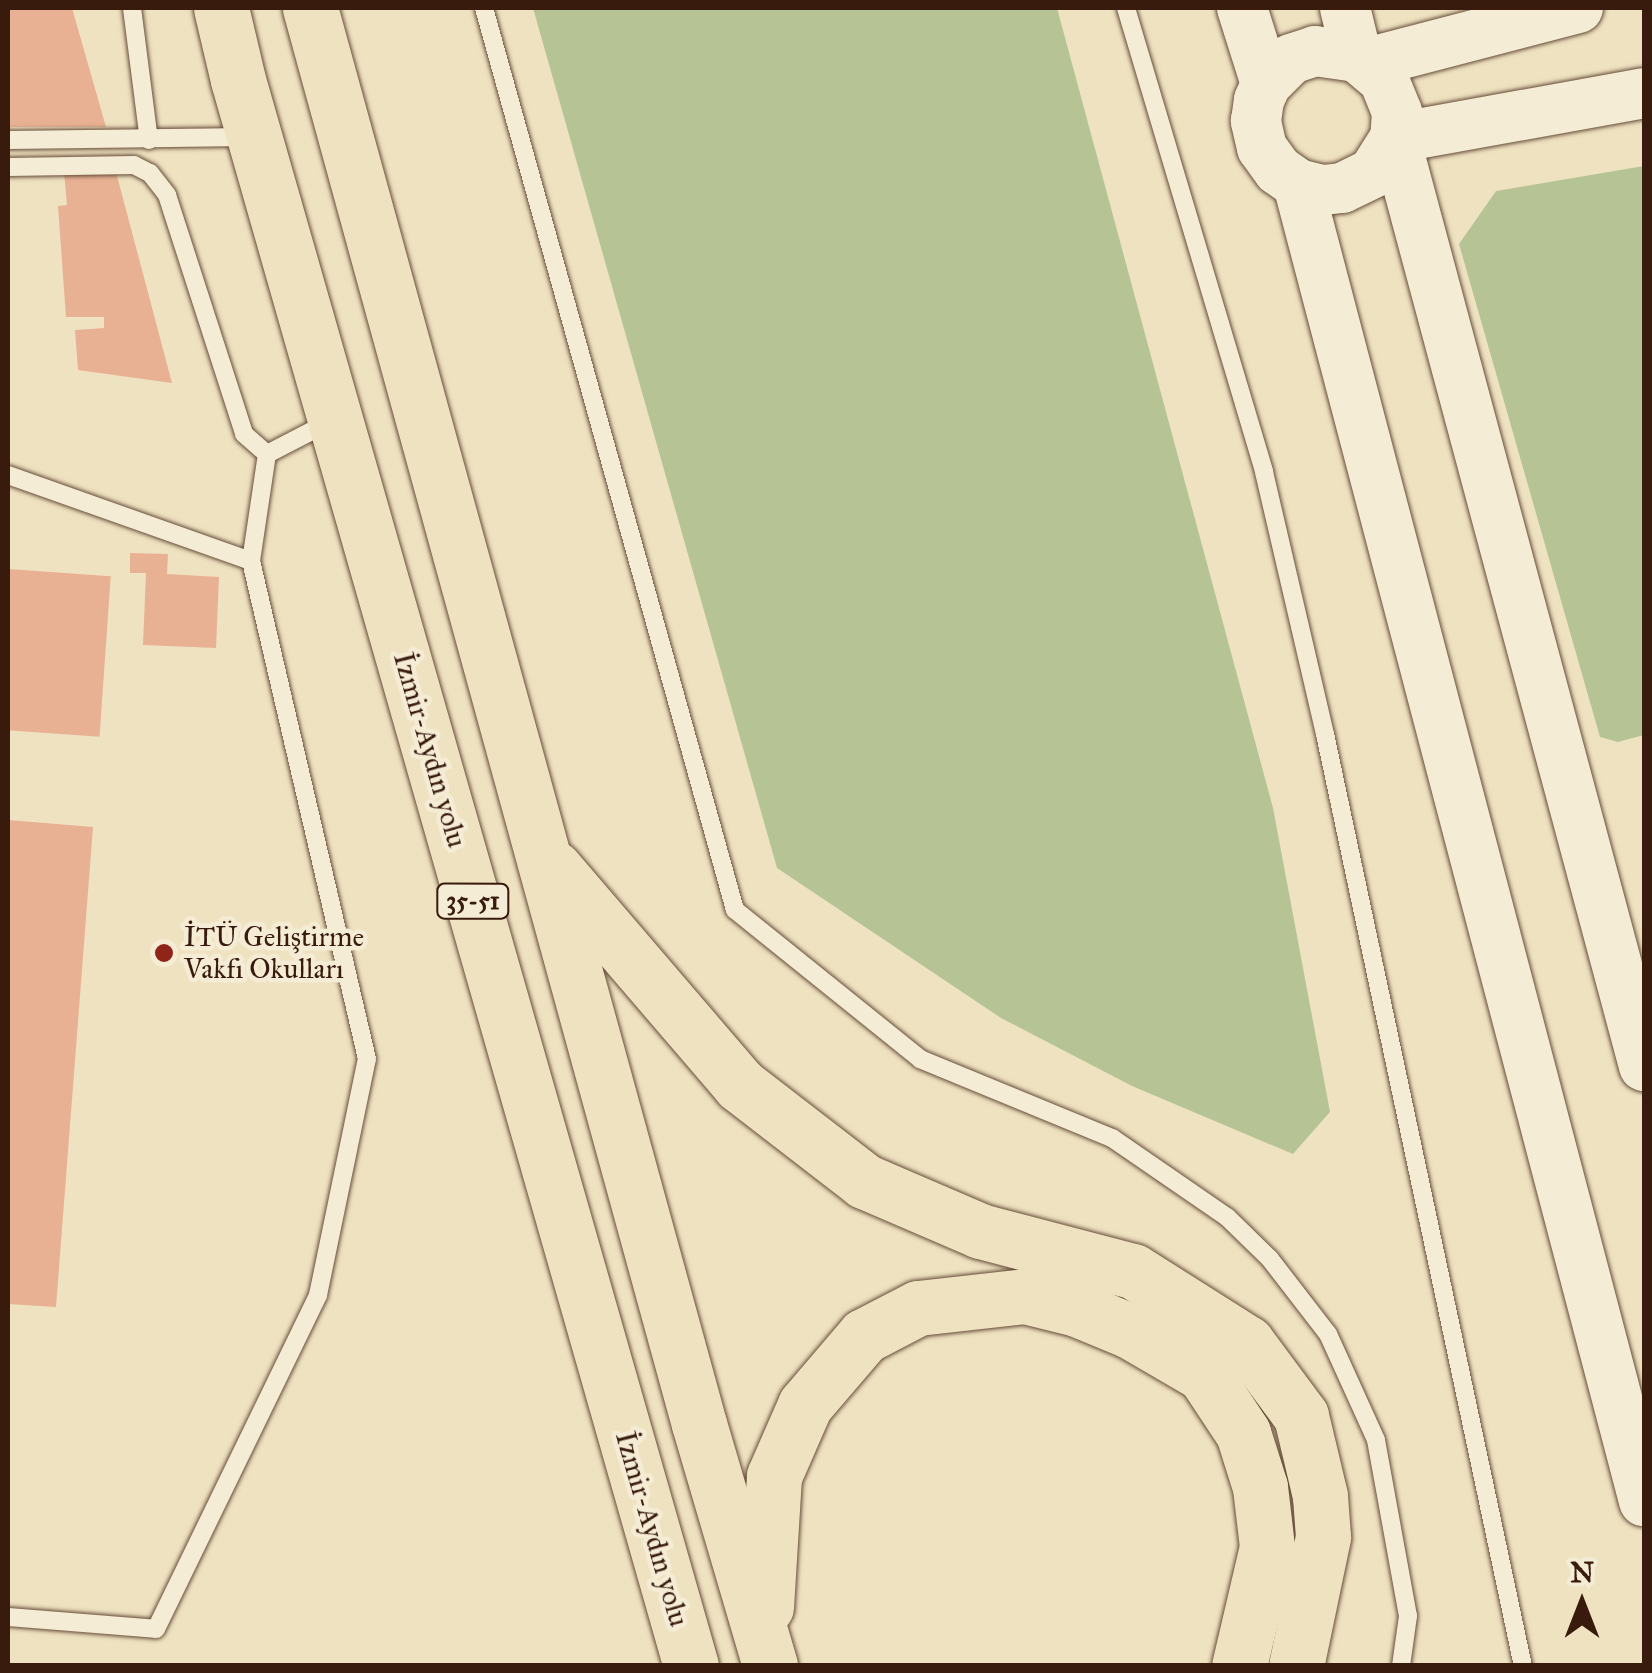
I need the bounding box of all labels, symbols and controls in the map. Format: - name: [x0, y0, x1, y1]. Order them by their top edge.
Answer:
- street label: İzmir-Aydın yolu: [386, 649, 474, 851]
- road number: 35-51: [436, 881, 510, 921]
- place label: İTÜ Geliştirme Vakfı Okulları: [184, 920, 364, 986]
- marker: İTÜ Geliştirme Vakfı Okulları: [153, 942, 175, 964]
- street label: İzmir-Aydın yolu: [608, 1428, 696, 1630]
- north arrow: [1532, 1553, 1632, 1653]
- text: N: [1570, 1555, 1594, 1590]

